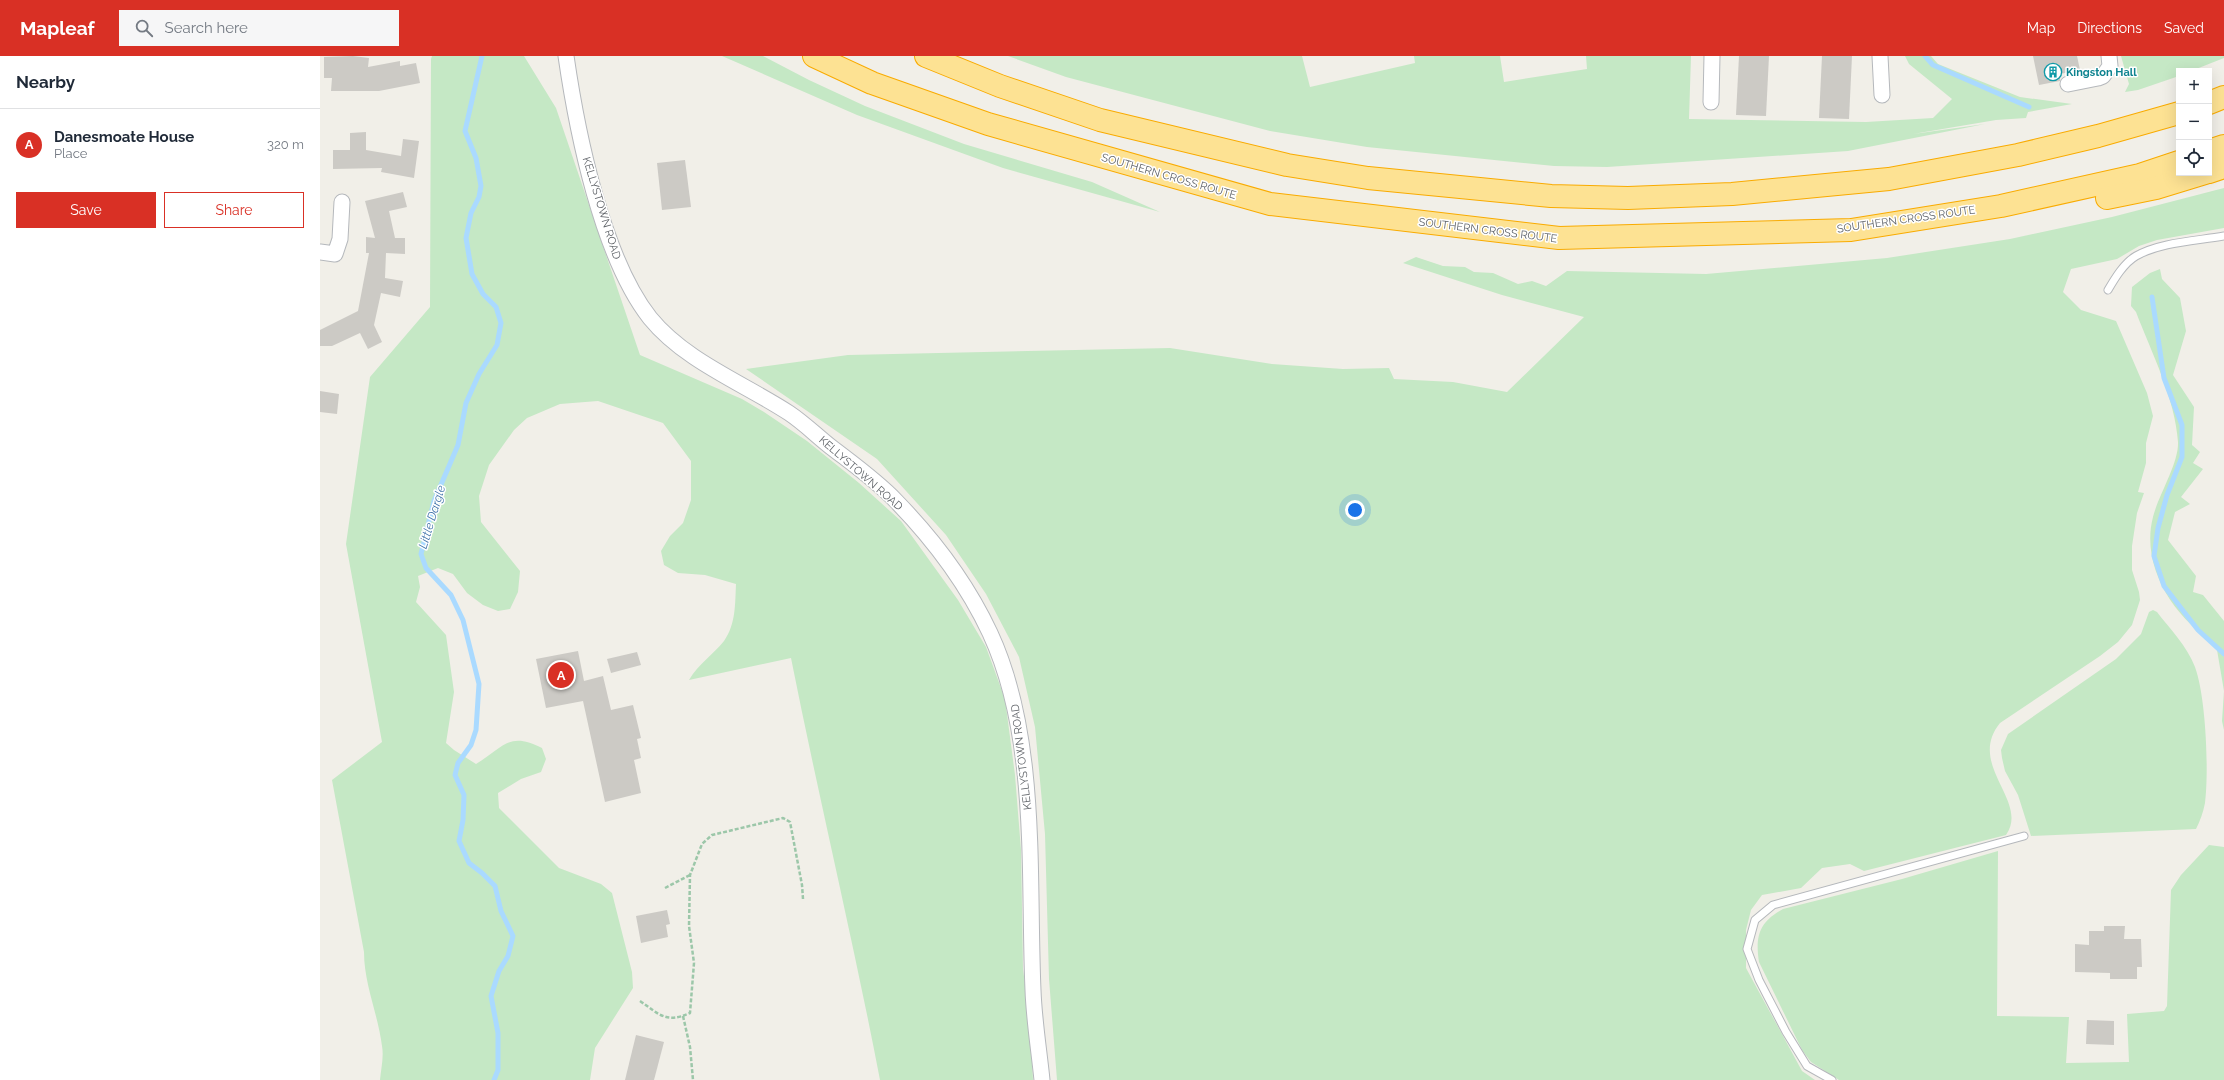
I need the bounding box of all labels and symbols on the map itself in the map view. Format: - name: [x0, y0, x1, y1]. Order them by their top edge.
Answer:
- building icon: Kingston Hall: [2043, 62, 2063, 82]
- place label: Kingston Hall: [2066, 66, 2137, 79]
- street label: SOUTHERN CROSS ROUTE: [1100, 151, 1238, 202]
- street label: KELLYSTOWN ROAD: [580, 155, 623, 261]
- street label: SOUTHERN CROSS ROUTE: [1836, 203, 1976, 236]
- street label: SOUTHERN CROSS ROUTE: [1418, 216, 1558, 245]
- street label: KELLYSTOWN ROAD: [816, 434, 905, 513]
- water label: Little Dargle: [416, 483, 448, 550]
- your location: [1345, 500, 1365, 520]
- pin: A: [548, 660, 574, 690]
- street label: KELLYSTOWN ROAD: [1009, 703, 1034, 811]

